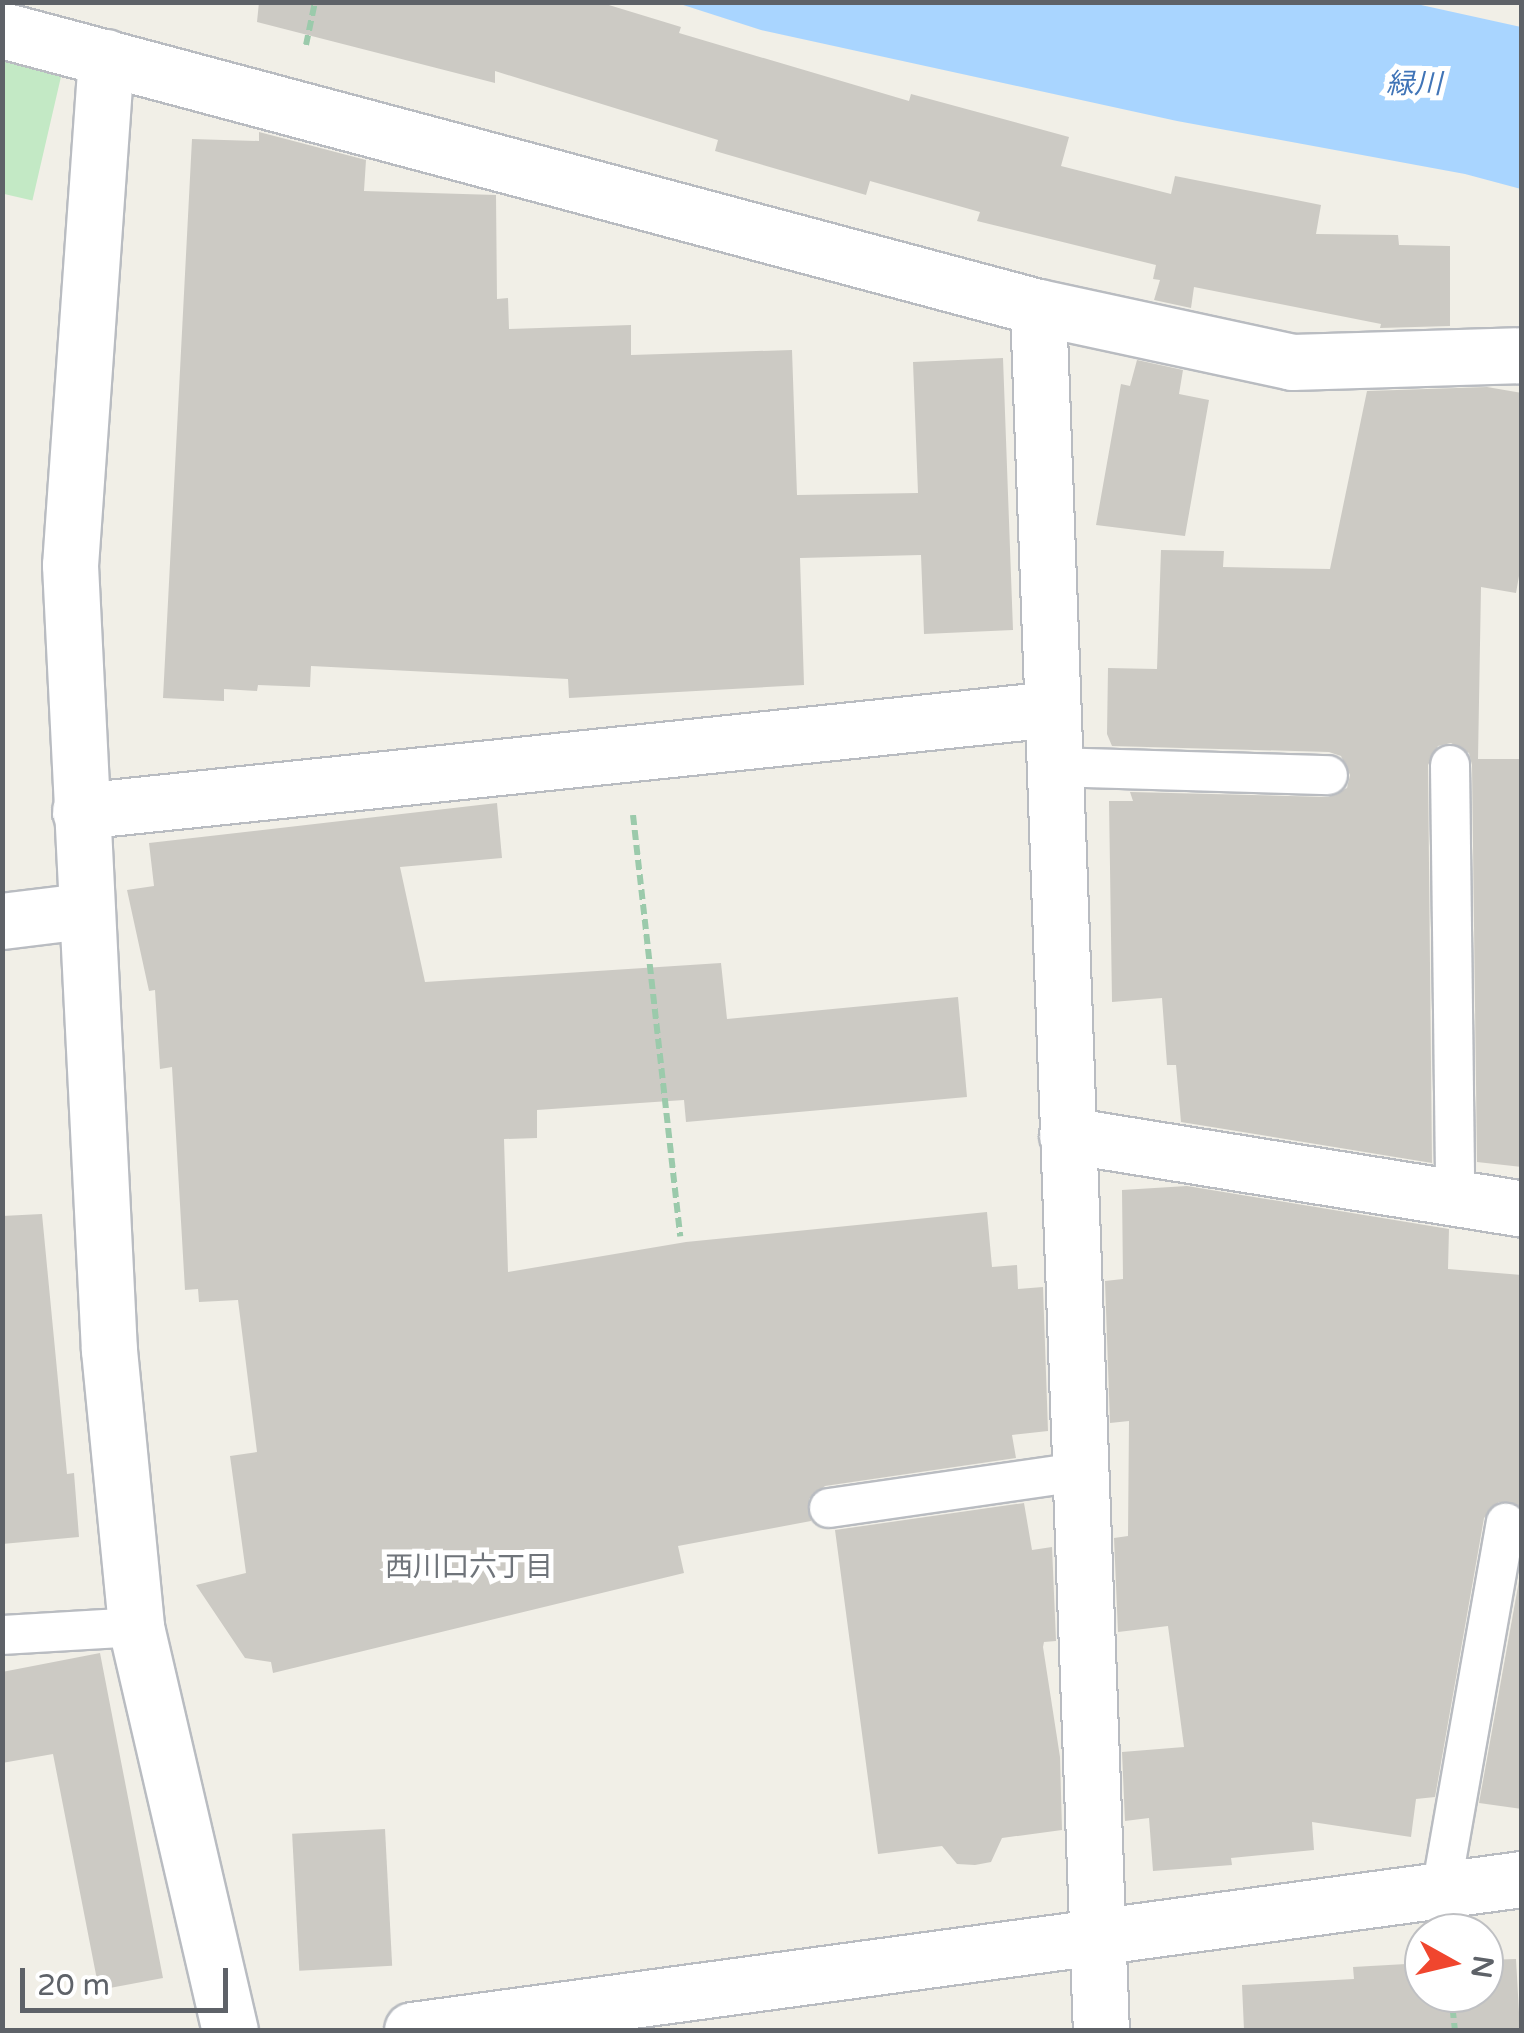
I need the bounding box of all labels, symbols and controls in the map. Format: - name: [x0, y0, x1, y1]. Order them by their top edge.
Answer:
- water label: 緑川: [1386, 67, 1442, 101]
- district label: 西川口六丁目: [385, 1550, 553, 1584]
- north arrow: [1404, 1913, 1504, 2013]
- scale bar: [25, 1948, 232, 2010]
- text: N: [1463, 1953, 1500, 1980]
- text: 20 m: [37, 1967, 110, 2004]

